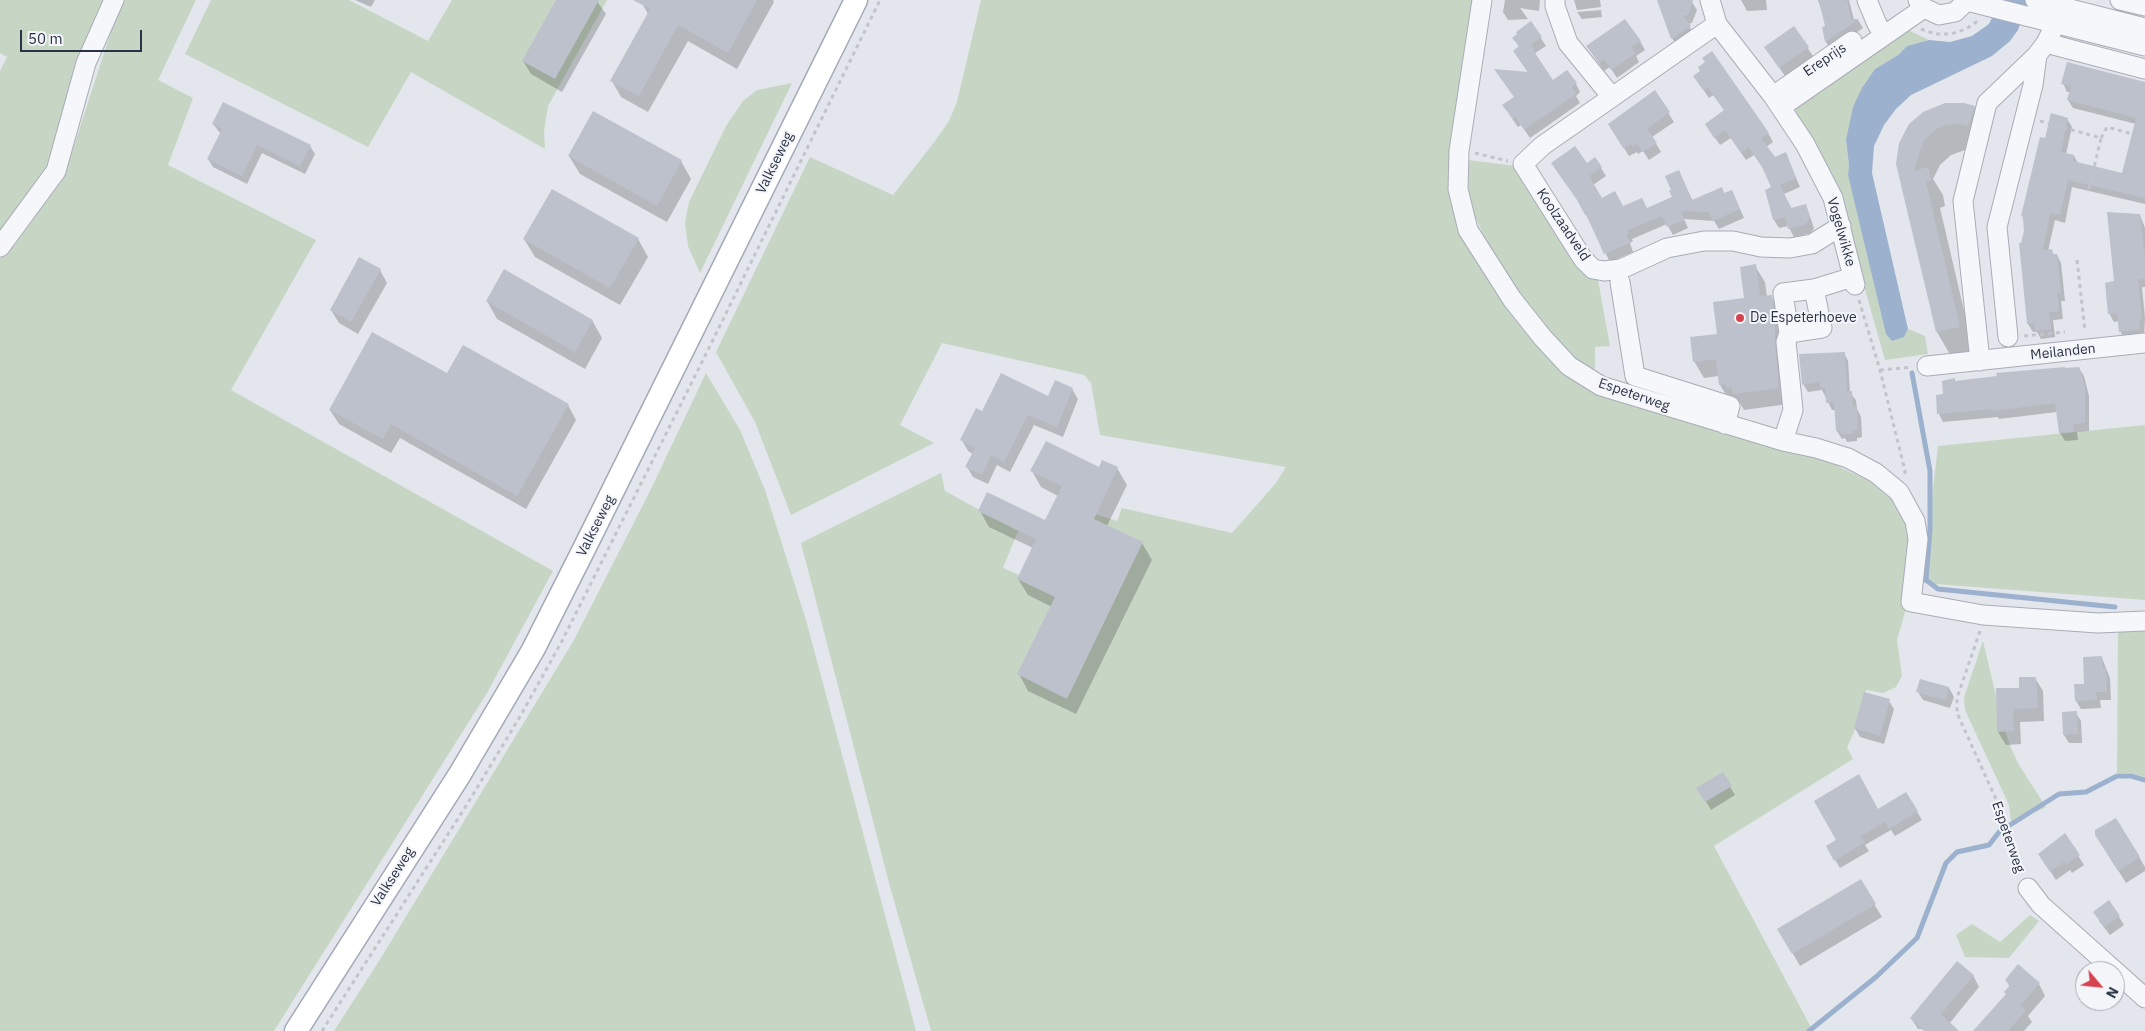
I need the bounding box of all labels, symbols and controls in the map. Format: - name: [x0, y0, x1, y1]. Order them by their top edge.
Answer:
- scale bar: [22, 20, 145, 52]
- text: 50 m: [28, 29, 63, 48]
- street label: Ereprijs: [1800, 40, 1850, 80]
- street label: Valkseweg: [753, 129, 797, 197]
- street label: Koolzaadveld: [1533, 185, 1593, 265]
- street label: Vogelwikke: [1823, 195, 1859, 269]
- place label: De Espeterhoeve: [1750, 310, 1857, 326]
- marker: De Espeterhoeve: [1734, 312, 1746, 324]
- street label: Meilanden: [2030, 340, 2096, 364]
- street label: Espeterweg: [1596, 375, 1672, 415]
- street label: Valkseweg: [573, 492, 619, 560]
- street label: Espeterweg: [1988, 799, 2028, 875]
- street label: Valkseweg: [368, 844, 418, 910]
- north arrow: [2075, 961, 2125, 1011]
- text: N: [2102, 984, 2123, 1001]

